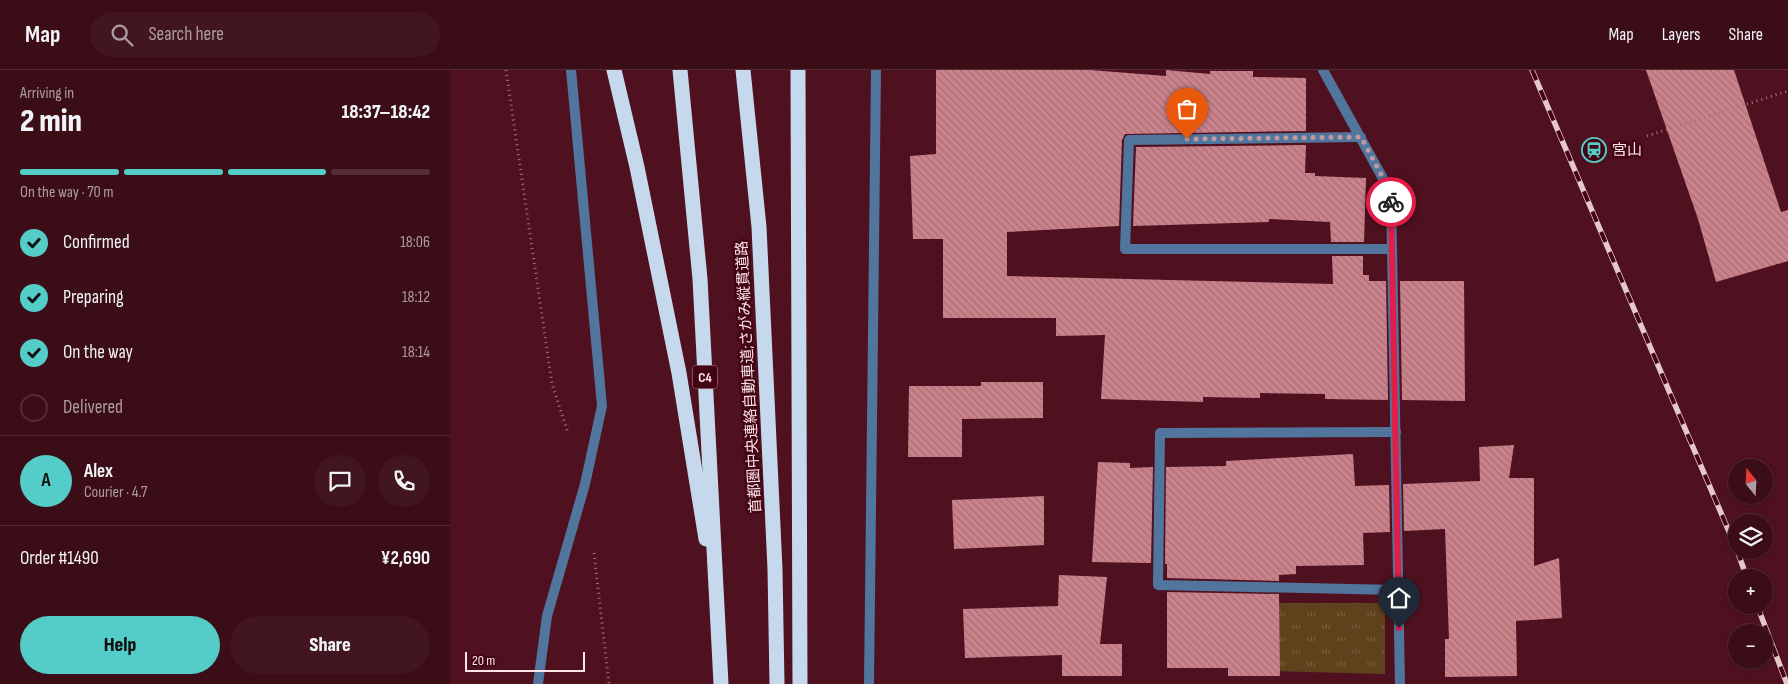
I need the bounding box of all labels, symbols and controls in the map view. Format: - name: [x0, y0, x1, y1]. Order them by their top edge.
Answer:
- search box: [90, 12, 440, 57]
- text: Map: [25, 20, 60, 49]
- icon: search: [108, 21, 136, 49]
- text: Search here: [148, 23, 224, 46]
- text: Map: [1609, 24, 1634, 45]
- text: Layers: [1662, 24, 1701, 45]
- text: Share: [1729, 24, 1763, 45]
- text: Arriving in: [20, 84, 74, 103]
- pin: [1166, 88, 1208, 139]
- icon: bag: [1173, 95, 1201, 123]
- text: 18:37–18:42: [342, 101, 430, 124]
- text: 2 min: [20, 102, 82, 141]
- station icon: 宮山: [1581, 137, 1607, 163]
- place label: 宮山: [1612, 141, 1642, 160]
- courier: [1366, 177, 1416, 227]
- text: On the way · 70 m: [20, 183, 113, 202]
- icon: bike: [1377, 188, 1405, 216]
- icon: check: [20, 229, 48, 257]
- text: Confirmed: [63, 231, 130, 254]
- text: 18:06: [400, 233, 430, 252]
- street label: 首都圏中央連絡自動車道;さがみ縦貫道路: [732, 240, 766, 514]
- icon: check: [20, 284, 48, 312]
- text: Preparing: [63, 286, 124, 309]
- text: 18:12: [402, 288, 430, 307]
- icon: check: [20, 339, 48, 367]
- text: On the way: [63, 341, 133, 364]
- text: 18:14: [402, 343, 430, 362]
- road number: C4: [692, 366, 718, 388]
- text: Delivered: [63, 396, 123, 419]
- button: chat: [314, 455, 366, 507]
- button: phone: [378, 455, 430, 507]
- north arrow: [1728, 459, 1772, 504]
- map controls: [1728, 459, 1773, 669]
- text: Alex: [84, 460, 113, 483]
- text: A: [41, 469, 51, 492]
- text: Courier · 4.7: [84, 483, 147, 502]
- button: layers: [1728, 514, 1773, 559]
- text: Order #1490: [20, 547, 99, 570]
- text: ¥2,690: [381, 547, 430, 570]
- button: +: [1728, 569, 1773, 614]
- pin: [1378, 577, 1420, 628]
- icon: home: [1385, 584, 1413, 612]
- button: Help: [20, 616, 220, 674]
- button: Share: [230, 616, 430, 674]
- button: −: [1728, 624, 1773, 669]
- scale bar: [465, 649, 585, 672]
- text: 20 m: [472, 652, 495, 669]

